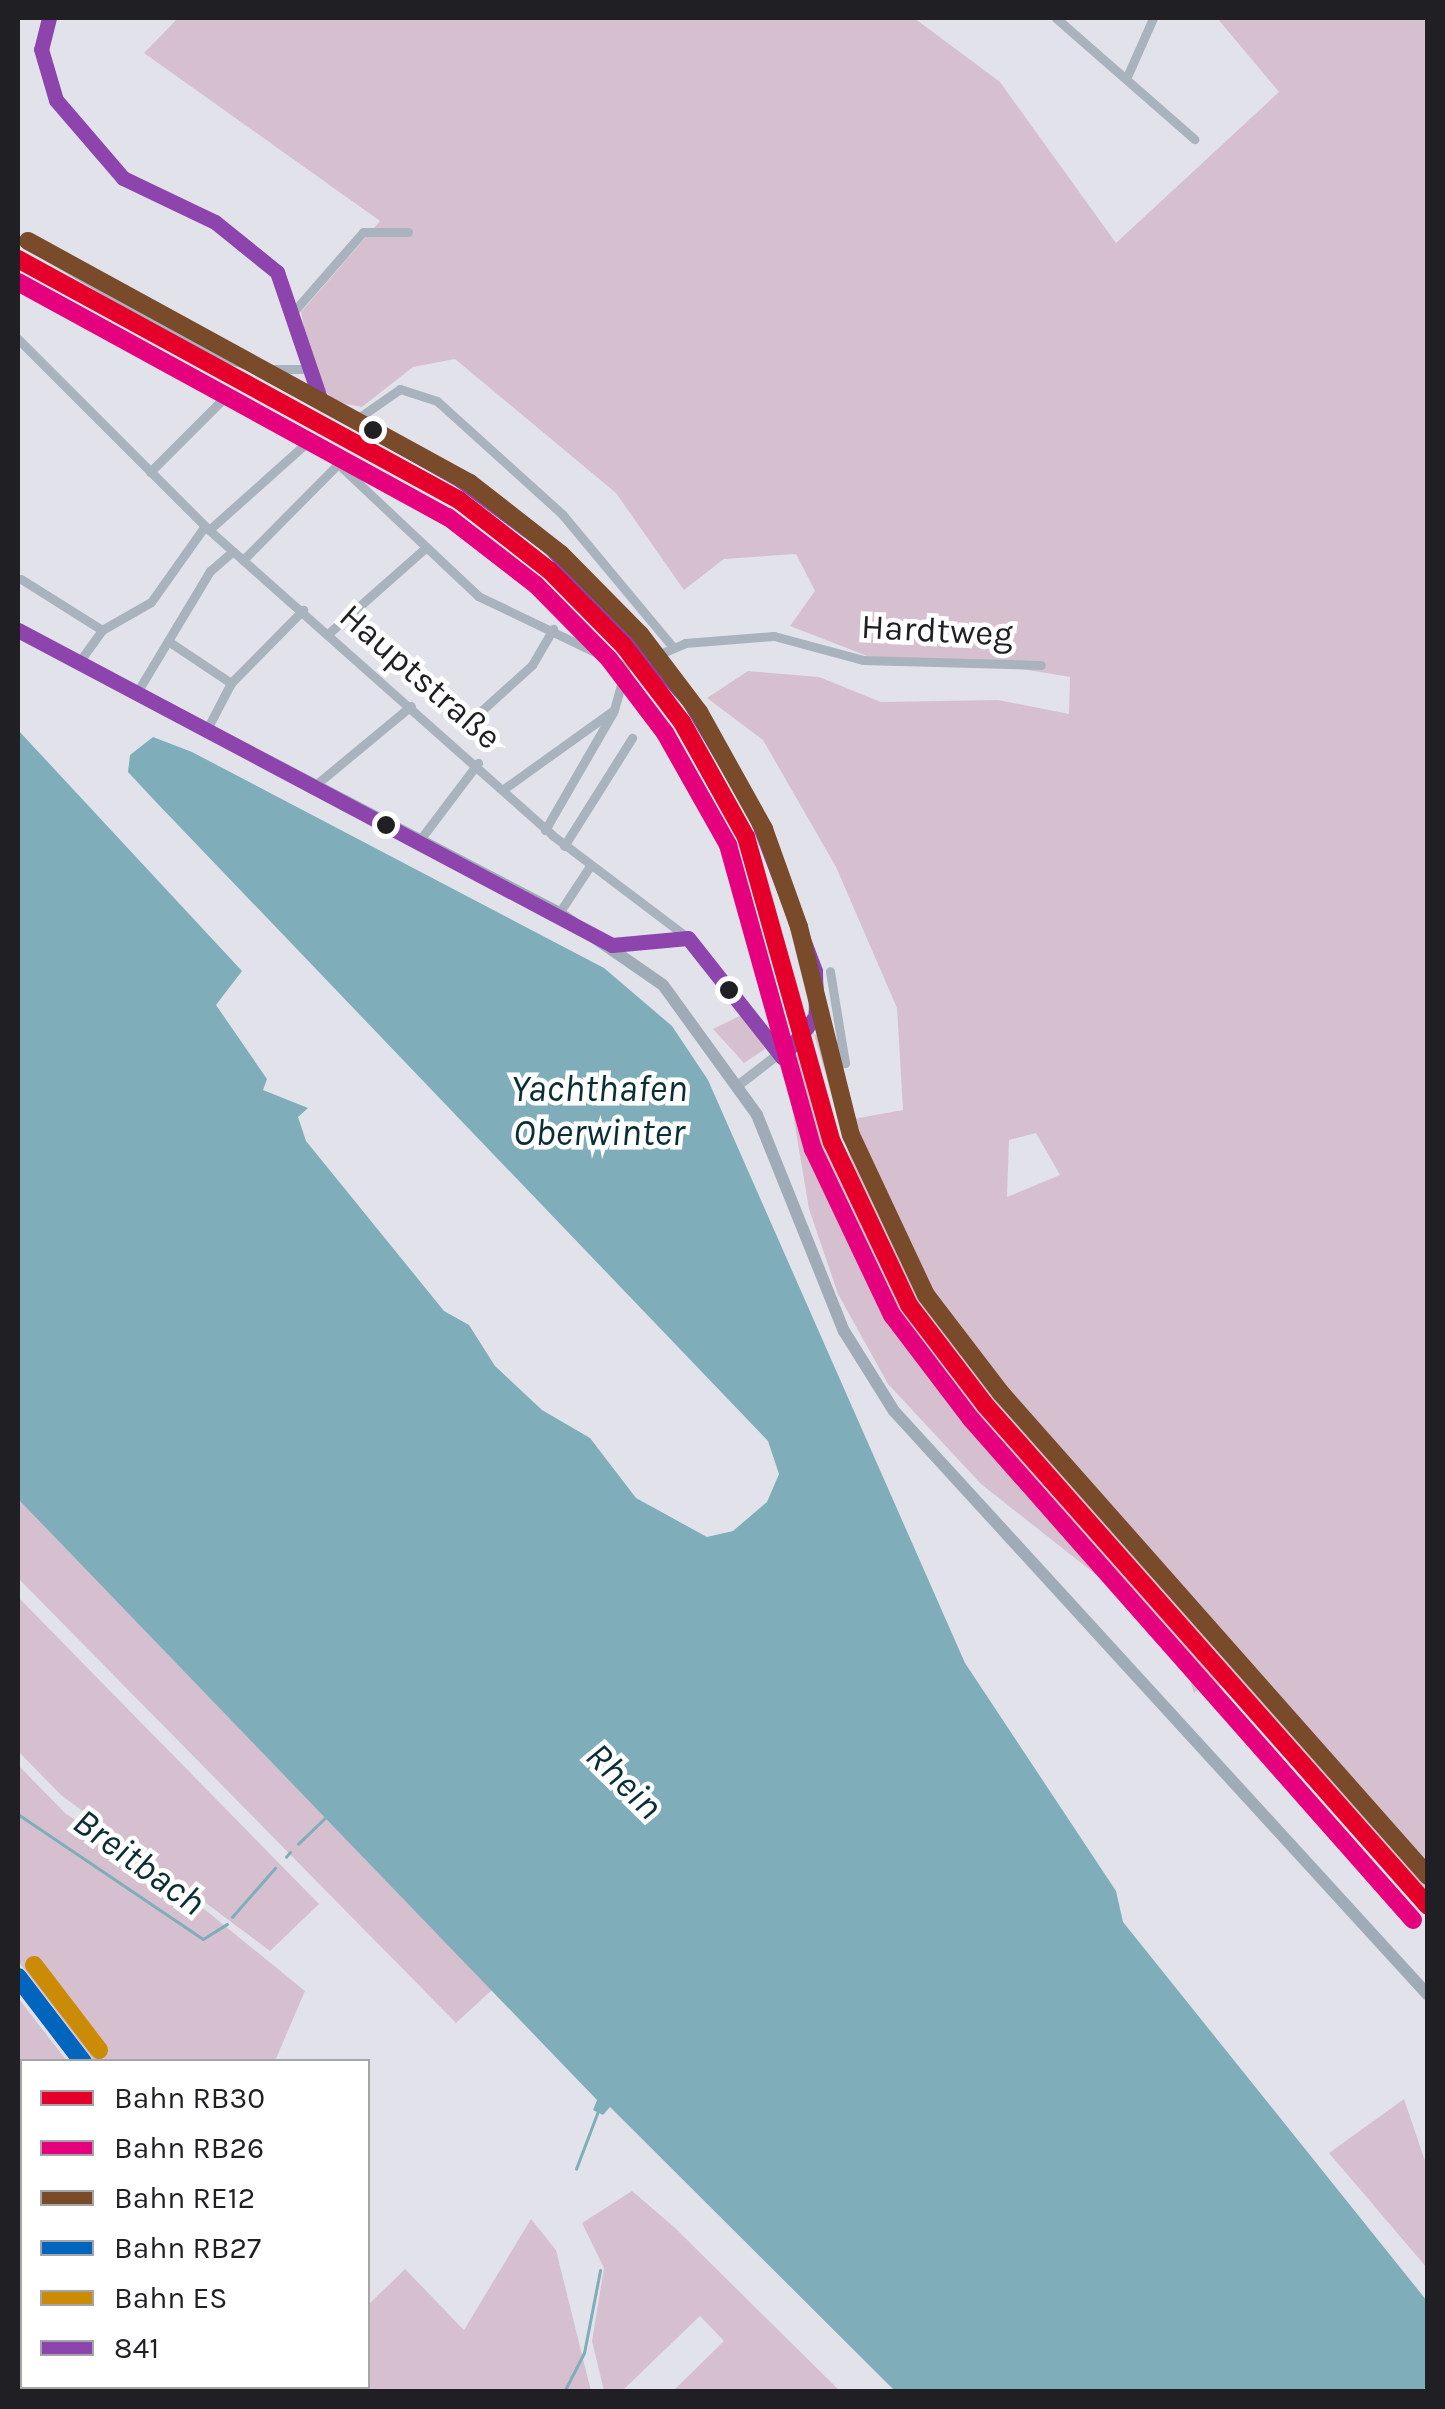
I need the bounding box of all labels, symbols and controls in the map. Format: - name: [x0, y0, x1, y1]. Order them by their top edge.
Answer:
- unlabelled marker: [363, 420, 383, 440]
- street label: Hauptstraße: [331, 595, 509, 759]
- street label: Hardtweg: [860, 606, 1014, 656]
- unlabelled marker: [376, 815, 396, 835]
- unlabelled marker: [719, 980, 739, 1000]
- water label: Yachthafen Oberwinter: [511, 1066, 687, 1156]
- water label: Rhein: [576, 1733, 672, 1829]
- water label: Breitbach: [64, 1799, 214, 1925]
- legend: [20, 2059, 370, 2389]
- text: Bahn RB30: [114, 2080, 265, 2116]
- text: Bahn RB26: [114, 2130, 264, 2166]
- text: Bahn RE12: [114, 2180, 255, 2216]
- text: Bahn RB27: [114, 2230, 261, 2266]
- text: Bahn ES: [114, 2280, 228, 2316]
- text: 841: [114, 2330, 159, 2366]

